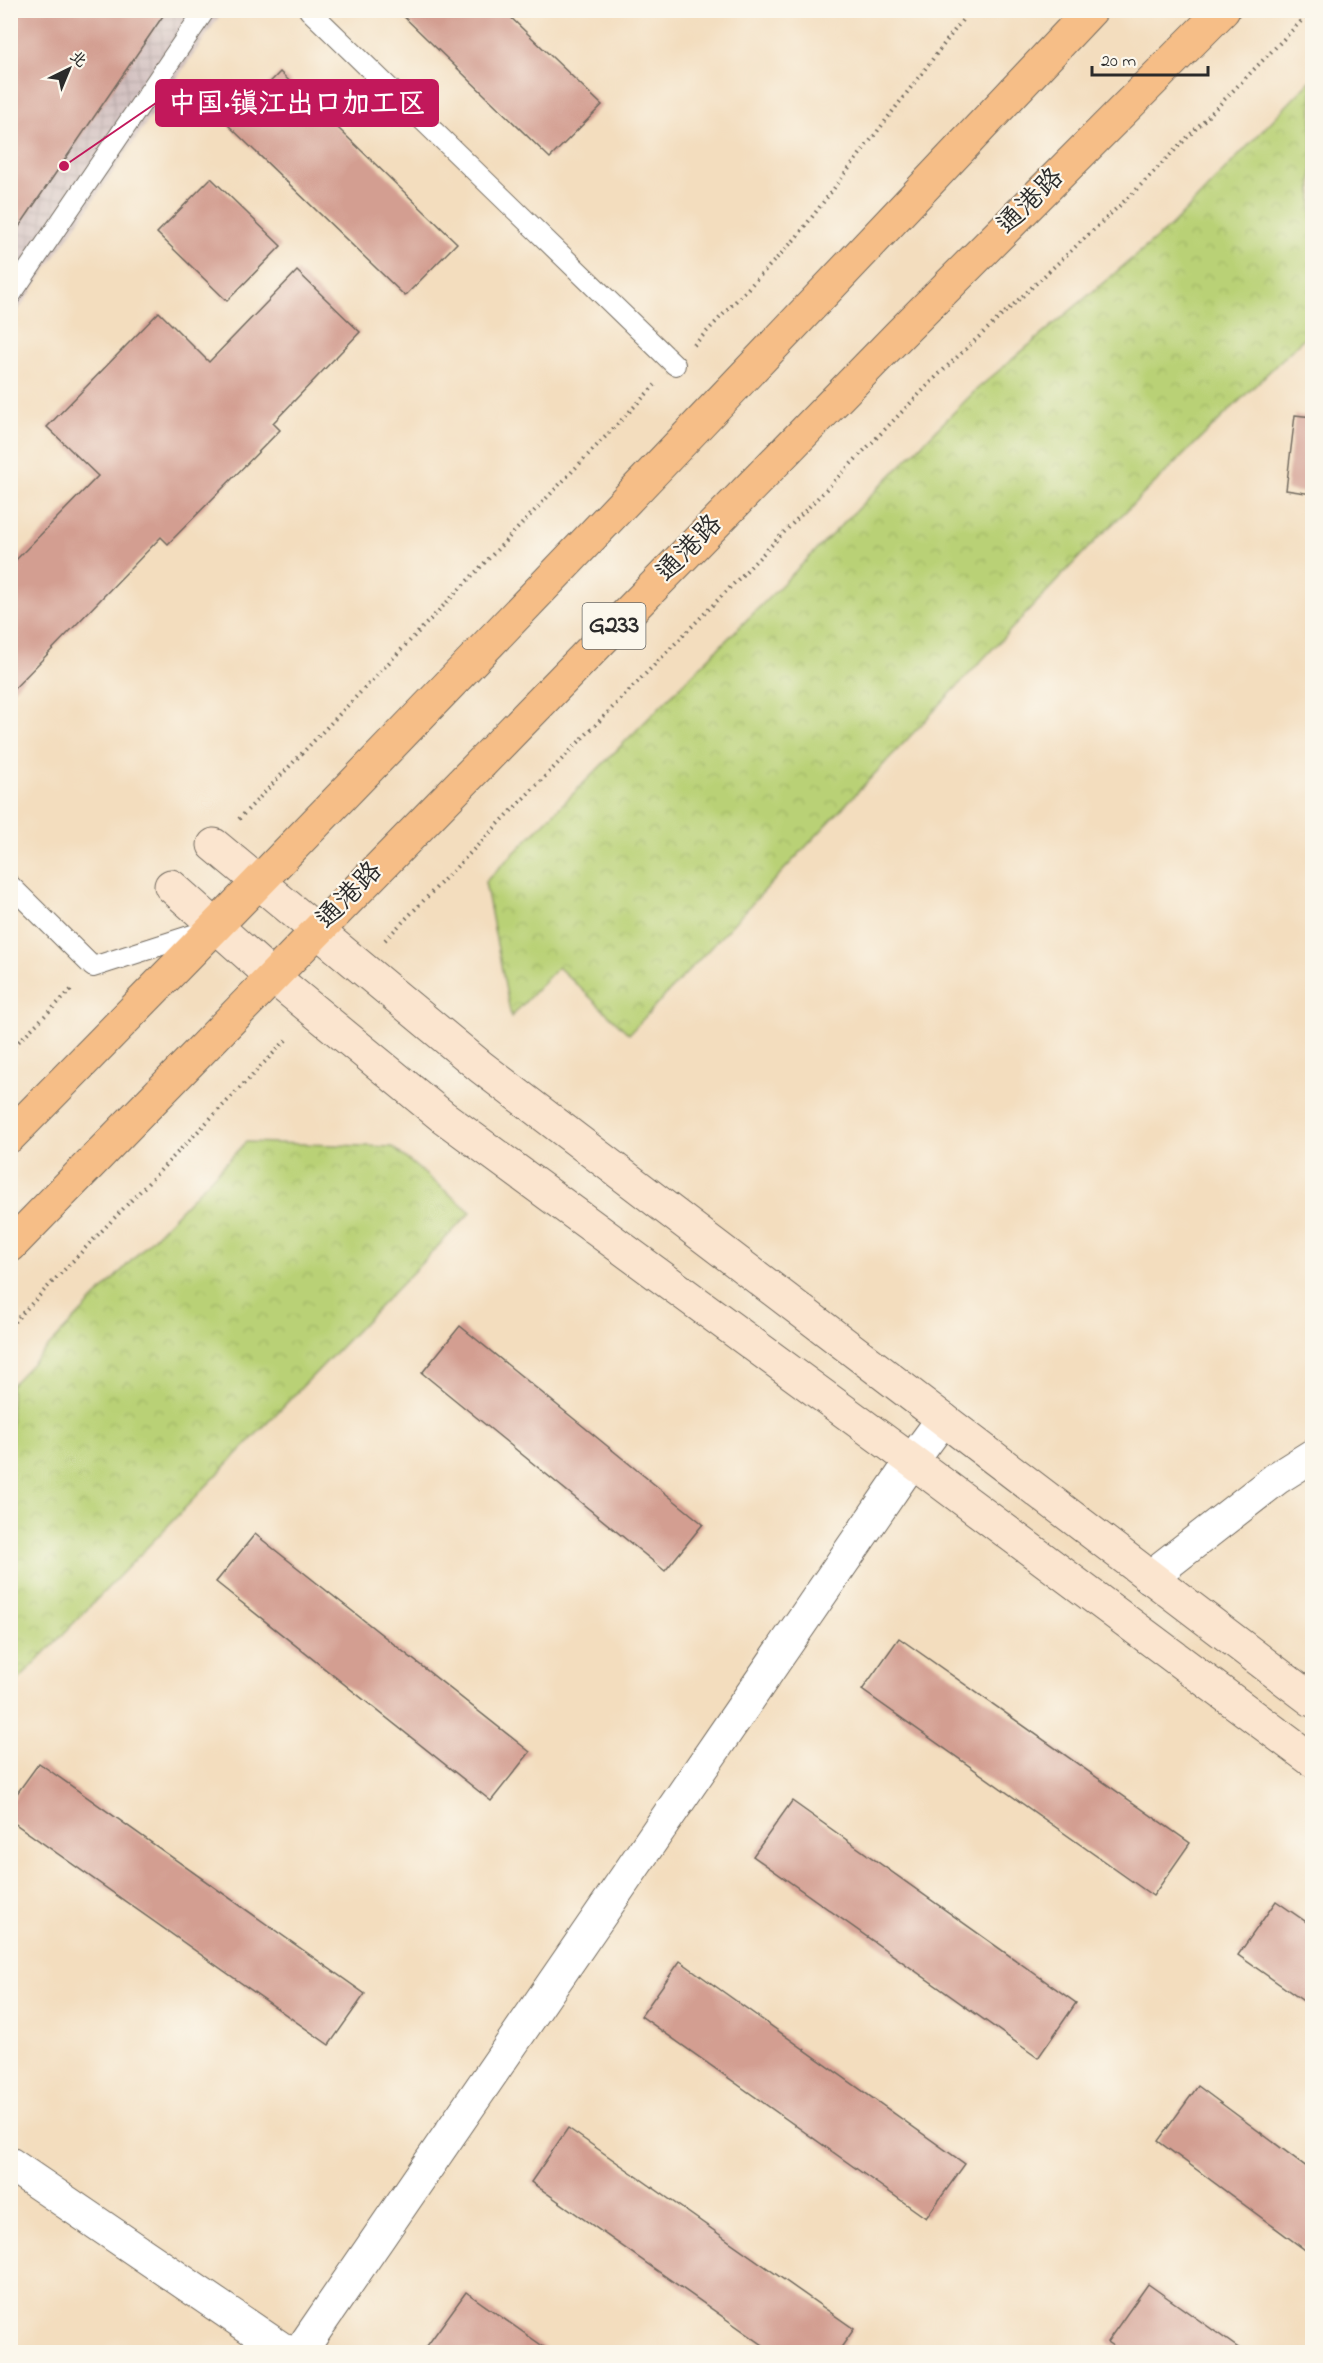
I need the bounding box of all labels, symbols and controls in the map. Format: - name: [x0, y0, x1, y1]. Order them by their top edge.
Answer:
- north arrow: [39, 39, 99, 99]
- scale bar: [1092, 39, 1208, 77]
- text: 北: [64, 45, 92, 74]
- text: 20 m: [1101, 49, 1136, 75]
- callout: 中国·镇江出口加工区: [156, 80, 438, 126]
- text: 中国·镇江出口加工区: [168, 85, 426, 126]
- street label: 通港路: [989, 160, 1073, 244]
- street label: 通港路: [648, 506, 732, 592]
- road number: G233: [582, 603, 646, 649]
- street label: 通港路: [308, 853, 392, 939]

